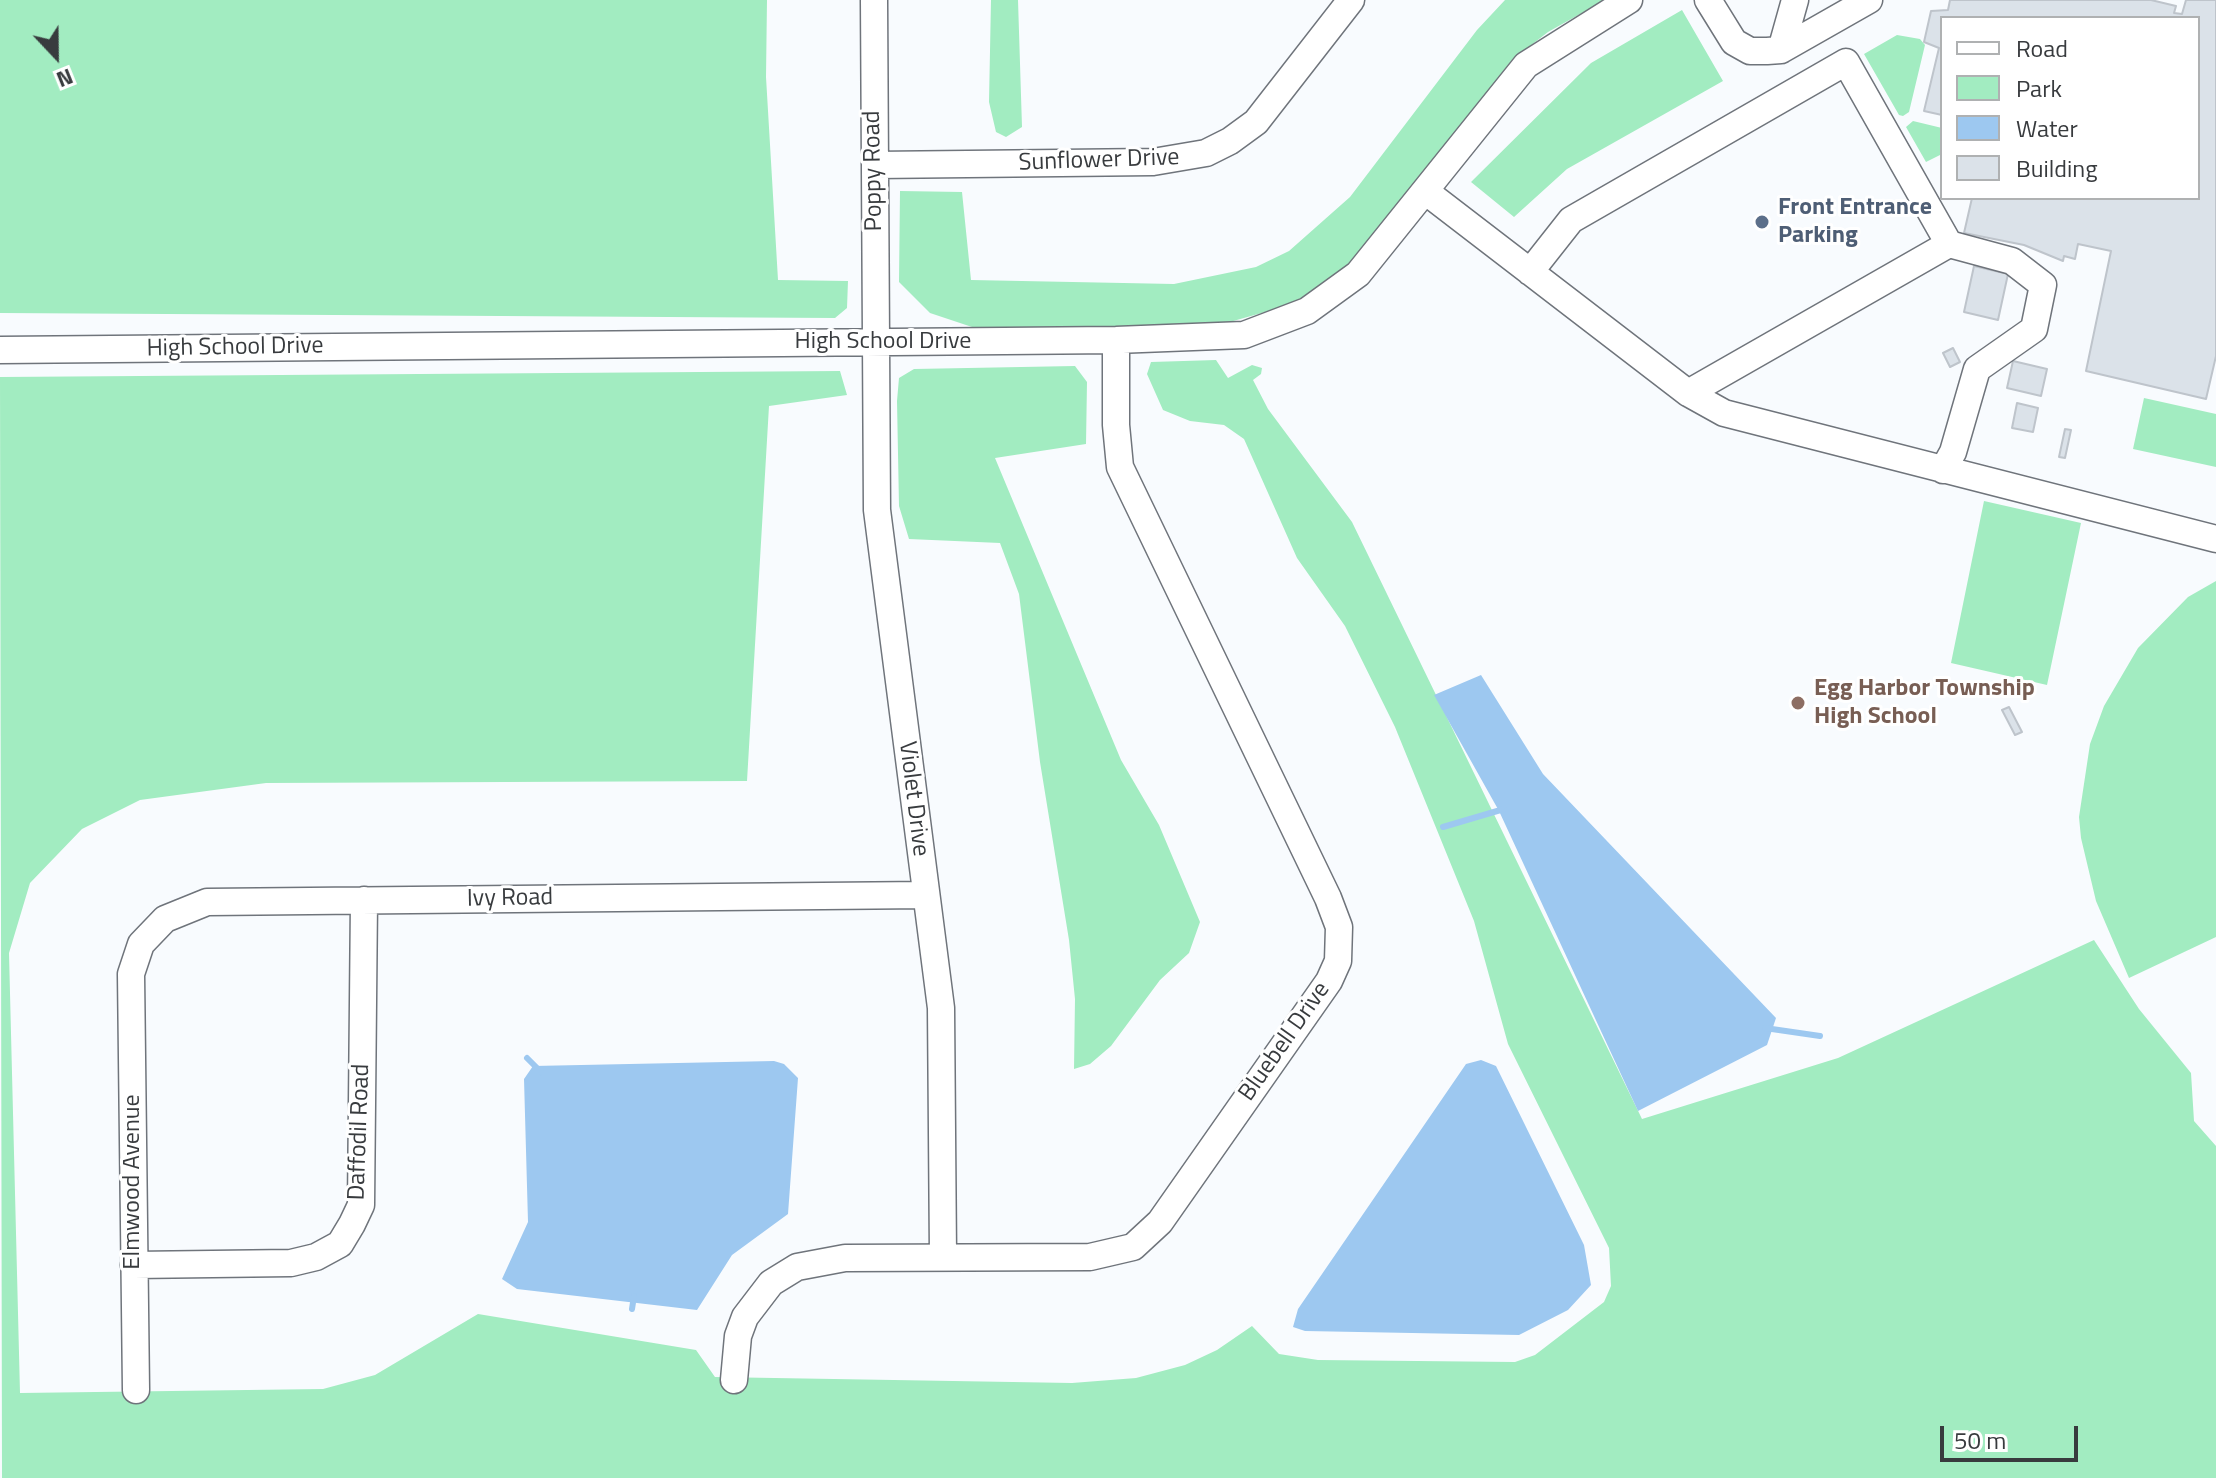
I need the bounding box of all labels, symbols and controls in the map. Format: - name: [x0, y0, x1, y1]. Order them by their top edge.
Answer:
- north arrow: [16, 16, 96, 96]
- legend: [1940, 16, 2200, 200]
- text: Road: [2016, 30, 2068, 66]
- text: N: [52, 60, 78, 97]
- text: Park: [2016, 70, 2062, 106]
- street label: Poppy Road: [859, 110, 889, 232]
- text: Water: [2016, 110, 2078, 146]
- street label: Sunflower Drive: [1018, 144, 1180, 178]
- text: Building: [2016, 150, 2098, 186]
- place label: Front Entrance Parking: [1778, 194, 1932, 250]
- marker: Front Entrance Parking: [1753, 213, 1771, 231]
- street label: High School Drive: [795, 328, 971, 356]
- street label: High School Drive: [146, 332, 324, 364]
- place label: Egg Harbor Township High School: [1814, 675, 2035, 731]
- marker: Egg Harbor Township High School: [1789, 694, 1807, 712]
- street label: Violet Drive: [892, 740, 934, 858]
- street label: Ivy Road: [467, 884, 553, 914]
- street label: Bluebell Drive: [1233, 977, 1337, 1107]
- street label: Daffodil Road: [343, 1063, 377, 1201]
- street label: Elmwood Avenue: [119, 1094, 147, 1270]
- scale bar: [1944, 1410, 2082, 1460]
- text: 50 m: [1954, 1422, 2006, 1458]

